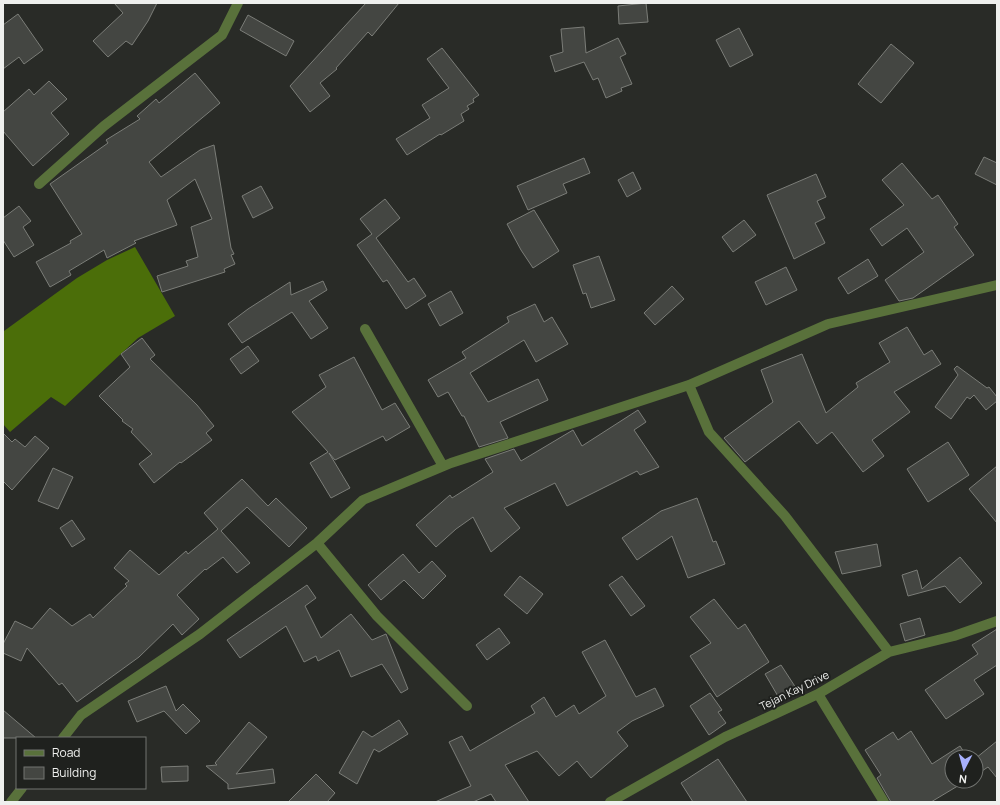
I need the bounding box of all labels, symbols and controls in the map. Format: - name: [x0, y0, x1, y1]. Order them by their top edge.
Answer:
- street label: Tejan Kay Drive: [757, 666, 832, 713]
- legend: [16, 737, 146, 789]
- text: Road: [52, 744, 80, 761]
- north arrow: [944, 749, 984, 789]
- text: Building: [52, 764, 96, 781]
- text: N: [958, 772, 968, 787]

